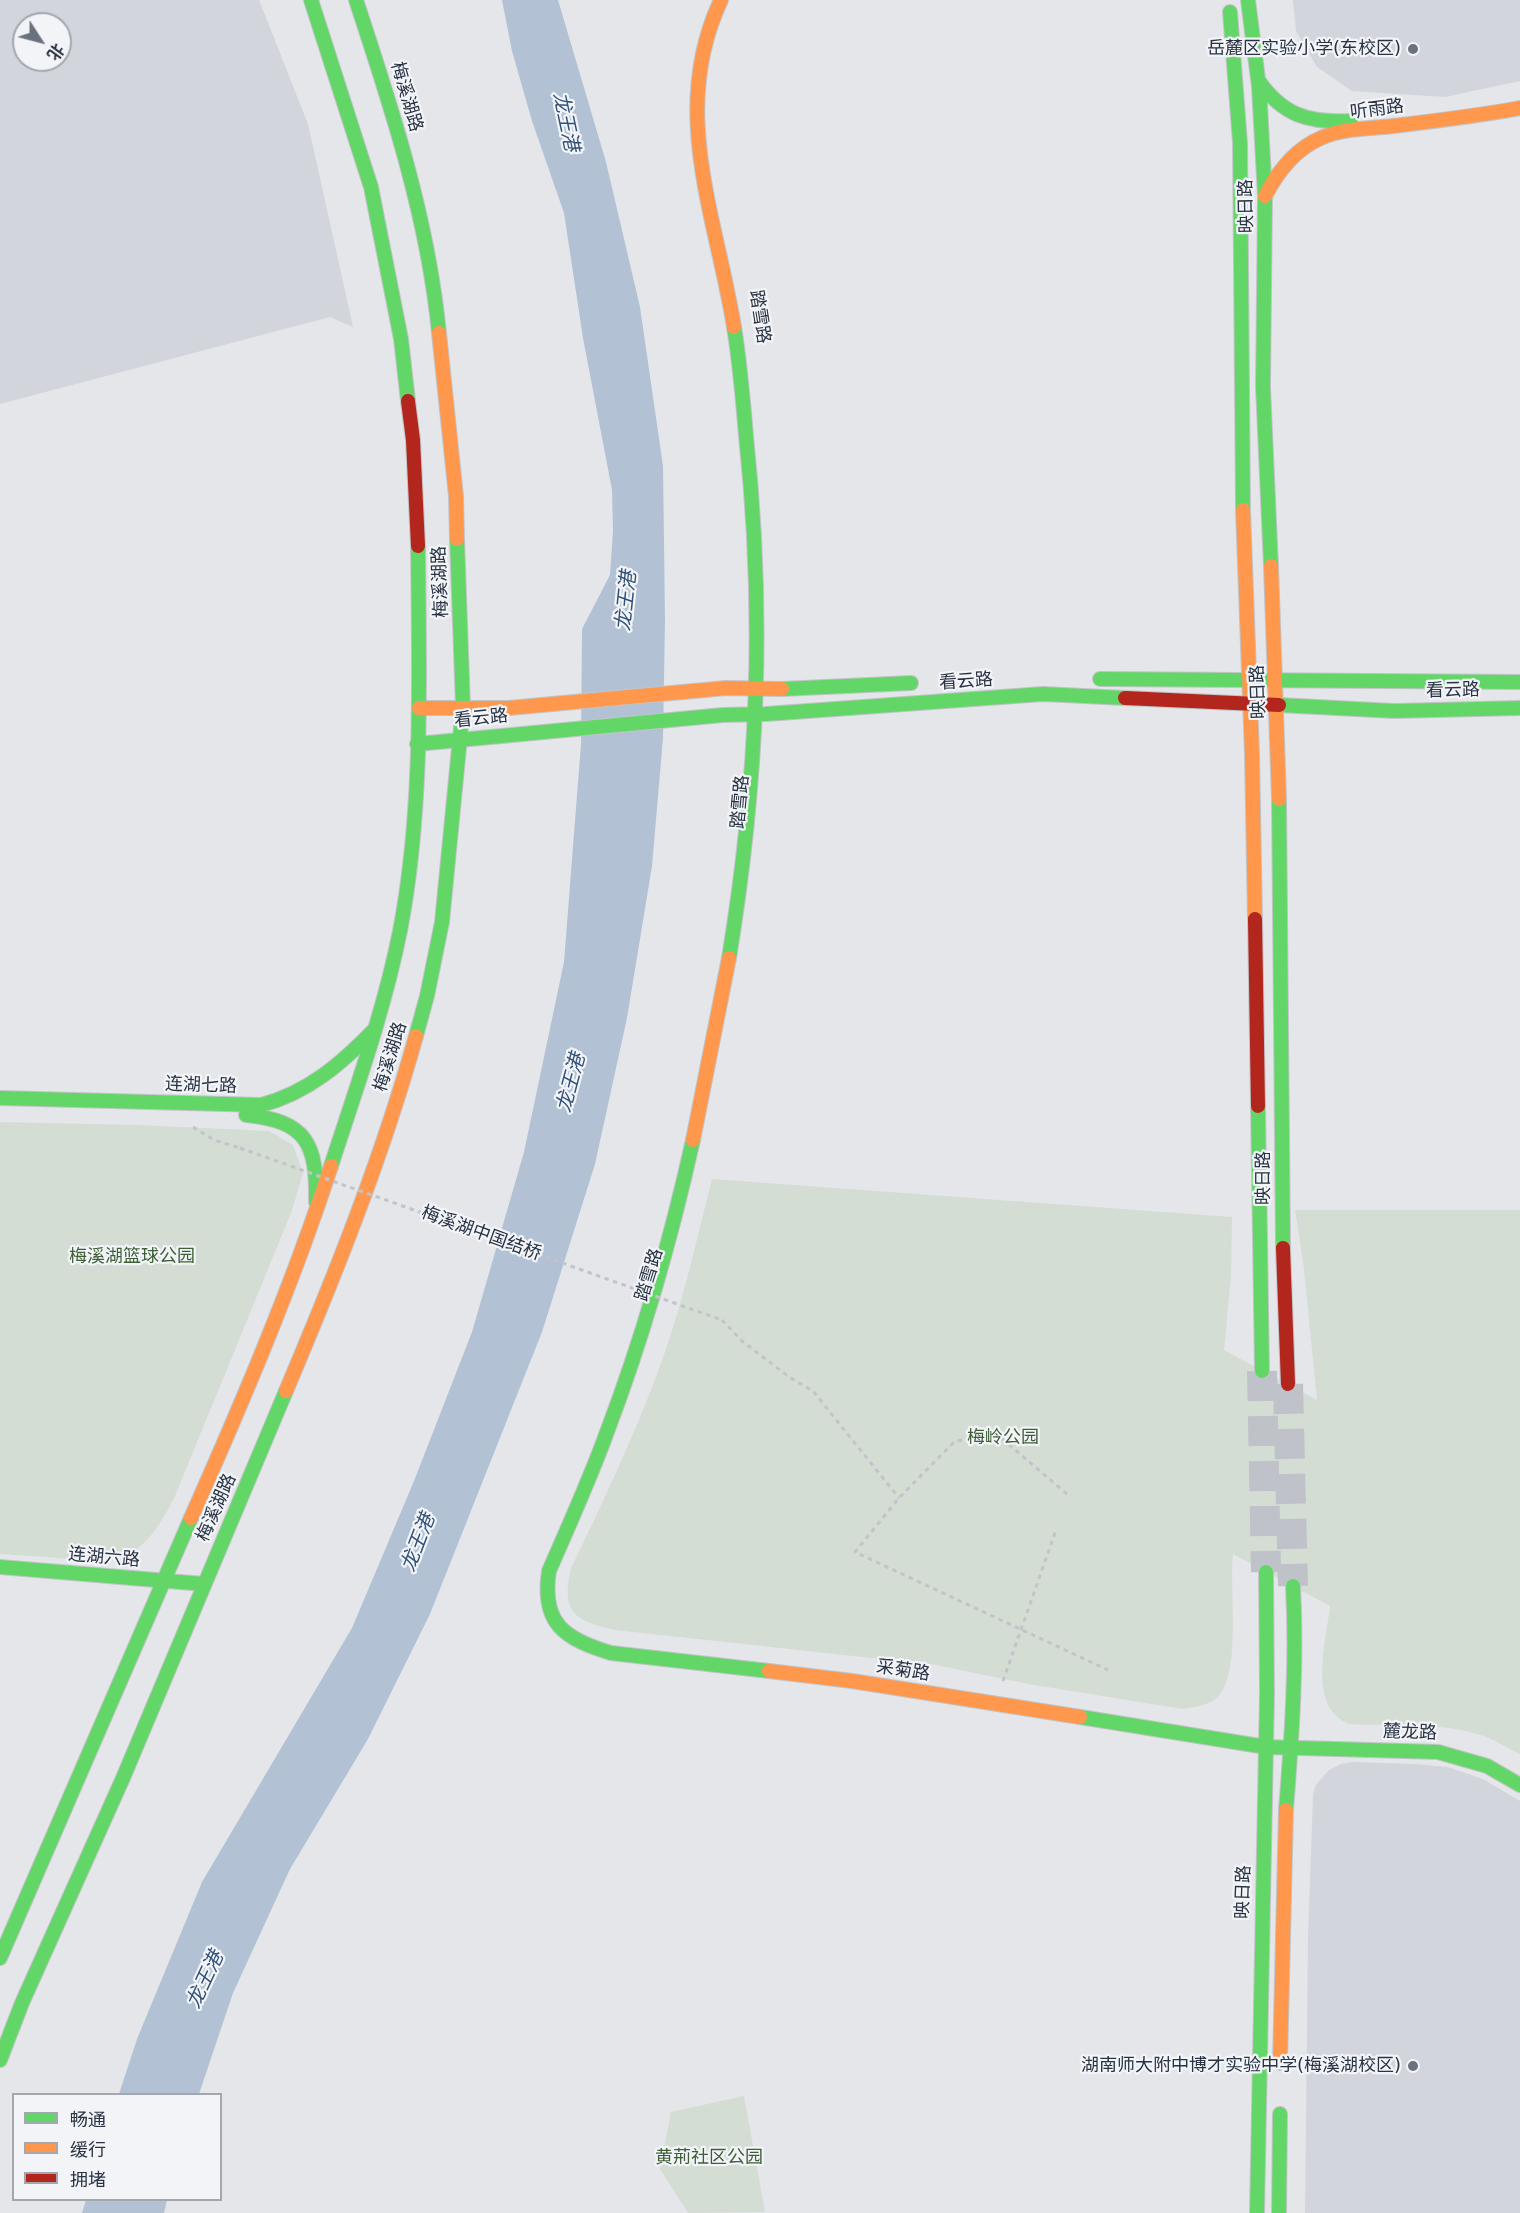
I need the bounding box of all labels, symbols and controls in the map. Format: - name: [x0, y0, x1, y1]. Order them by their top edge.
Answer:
- north arrow: [12, 12, 72, 72]
- place label: 岳麓区实验小学(东校区): [1207, 38, 1401, 60]
- text: 北: [43, 40, 68, 64]
- marker: 岳麓区实验小学(东校区): [1406, 42, 1420, 56]
- street label: 梅溪湖路: [386, 59, 426, 135]
- water label: 龙王港: [547, 90, 583, 154]
- street label: 听雨路: [1349, 96, 1405, 124]
- street label: 映日路: [1236, 179, 1258, 233]
- street label: 踏雪路: [744, 289, 774, 345]
- street label: 梅溪湖路: [429, 546, 453, 618]
- water label: 龙王港: [612, 570, 642, 632]
- street label: 映日路: [1247, 665, 1271, 719]
- street label: 看云路: [938, 669, 994, 695]
- street label: 看云路: [1426, 680, 1480, 702]
- street label: 看云路: [453, 705, 509, 733]
- street label: 踏雪路: [728, 774, 754, 830]
- street label: 梅溪湖路: [370, 1019, 412, 1095]
- water label: 龙王港: [553, 1051, 591, 1115]
- street label: 连湖七路: [165, 1074, 237, 1098]
- street label: 映日路: [1253, 1151, 1275, 1205]
- street label: 梅溪湖中国结桥: [418, 1202, 544, 1266]
- park label: 梅溪湖篮球公园: [69, 1246, 195, 1268]
- street label: 踏雪路: [632, 1246, 668, 1304]
- park label: 梅岭公园: [967, 1427, 1039, 1449]
- street label: 梅溪湖路: [192, 1471, 242, 1545]
- water label: 龙王港: [397, 1511, 441, 1575]
- street label: 连湖六路: [67, 1544, 141, 1572]
- street label: 采菊路: [875, 1656, 931, 1686]
- street label: 麓龙路: [1383, 1721, 1437, 1745]
- street label: 映日路: [1232, 1865, 1256, 1919]
- water label: 龙王港: [182, 1948, 230, 2012]
- place label: 湖南师大附中博才实验中学(梅溪湖校区): [1081, 2055, 1401, 2077]
- marker: 湖南师大附中博才实验中学(梅溪湖校区): [1406, 2059, 1420, 2073]
- legend: [12, 2093, 222, 2201]
- text: 畅通: [70, 2109, 106, 2130]
- text: 缓行: [70, 2139, 106, 2160]
- park label: 黄荊社区公园: [655, 2147, 763, 2169]
- text: 拥堵: [70, 2169, 106, 2190]

